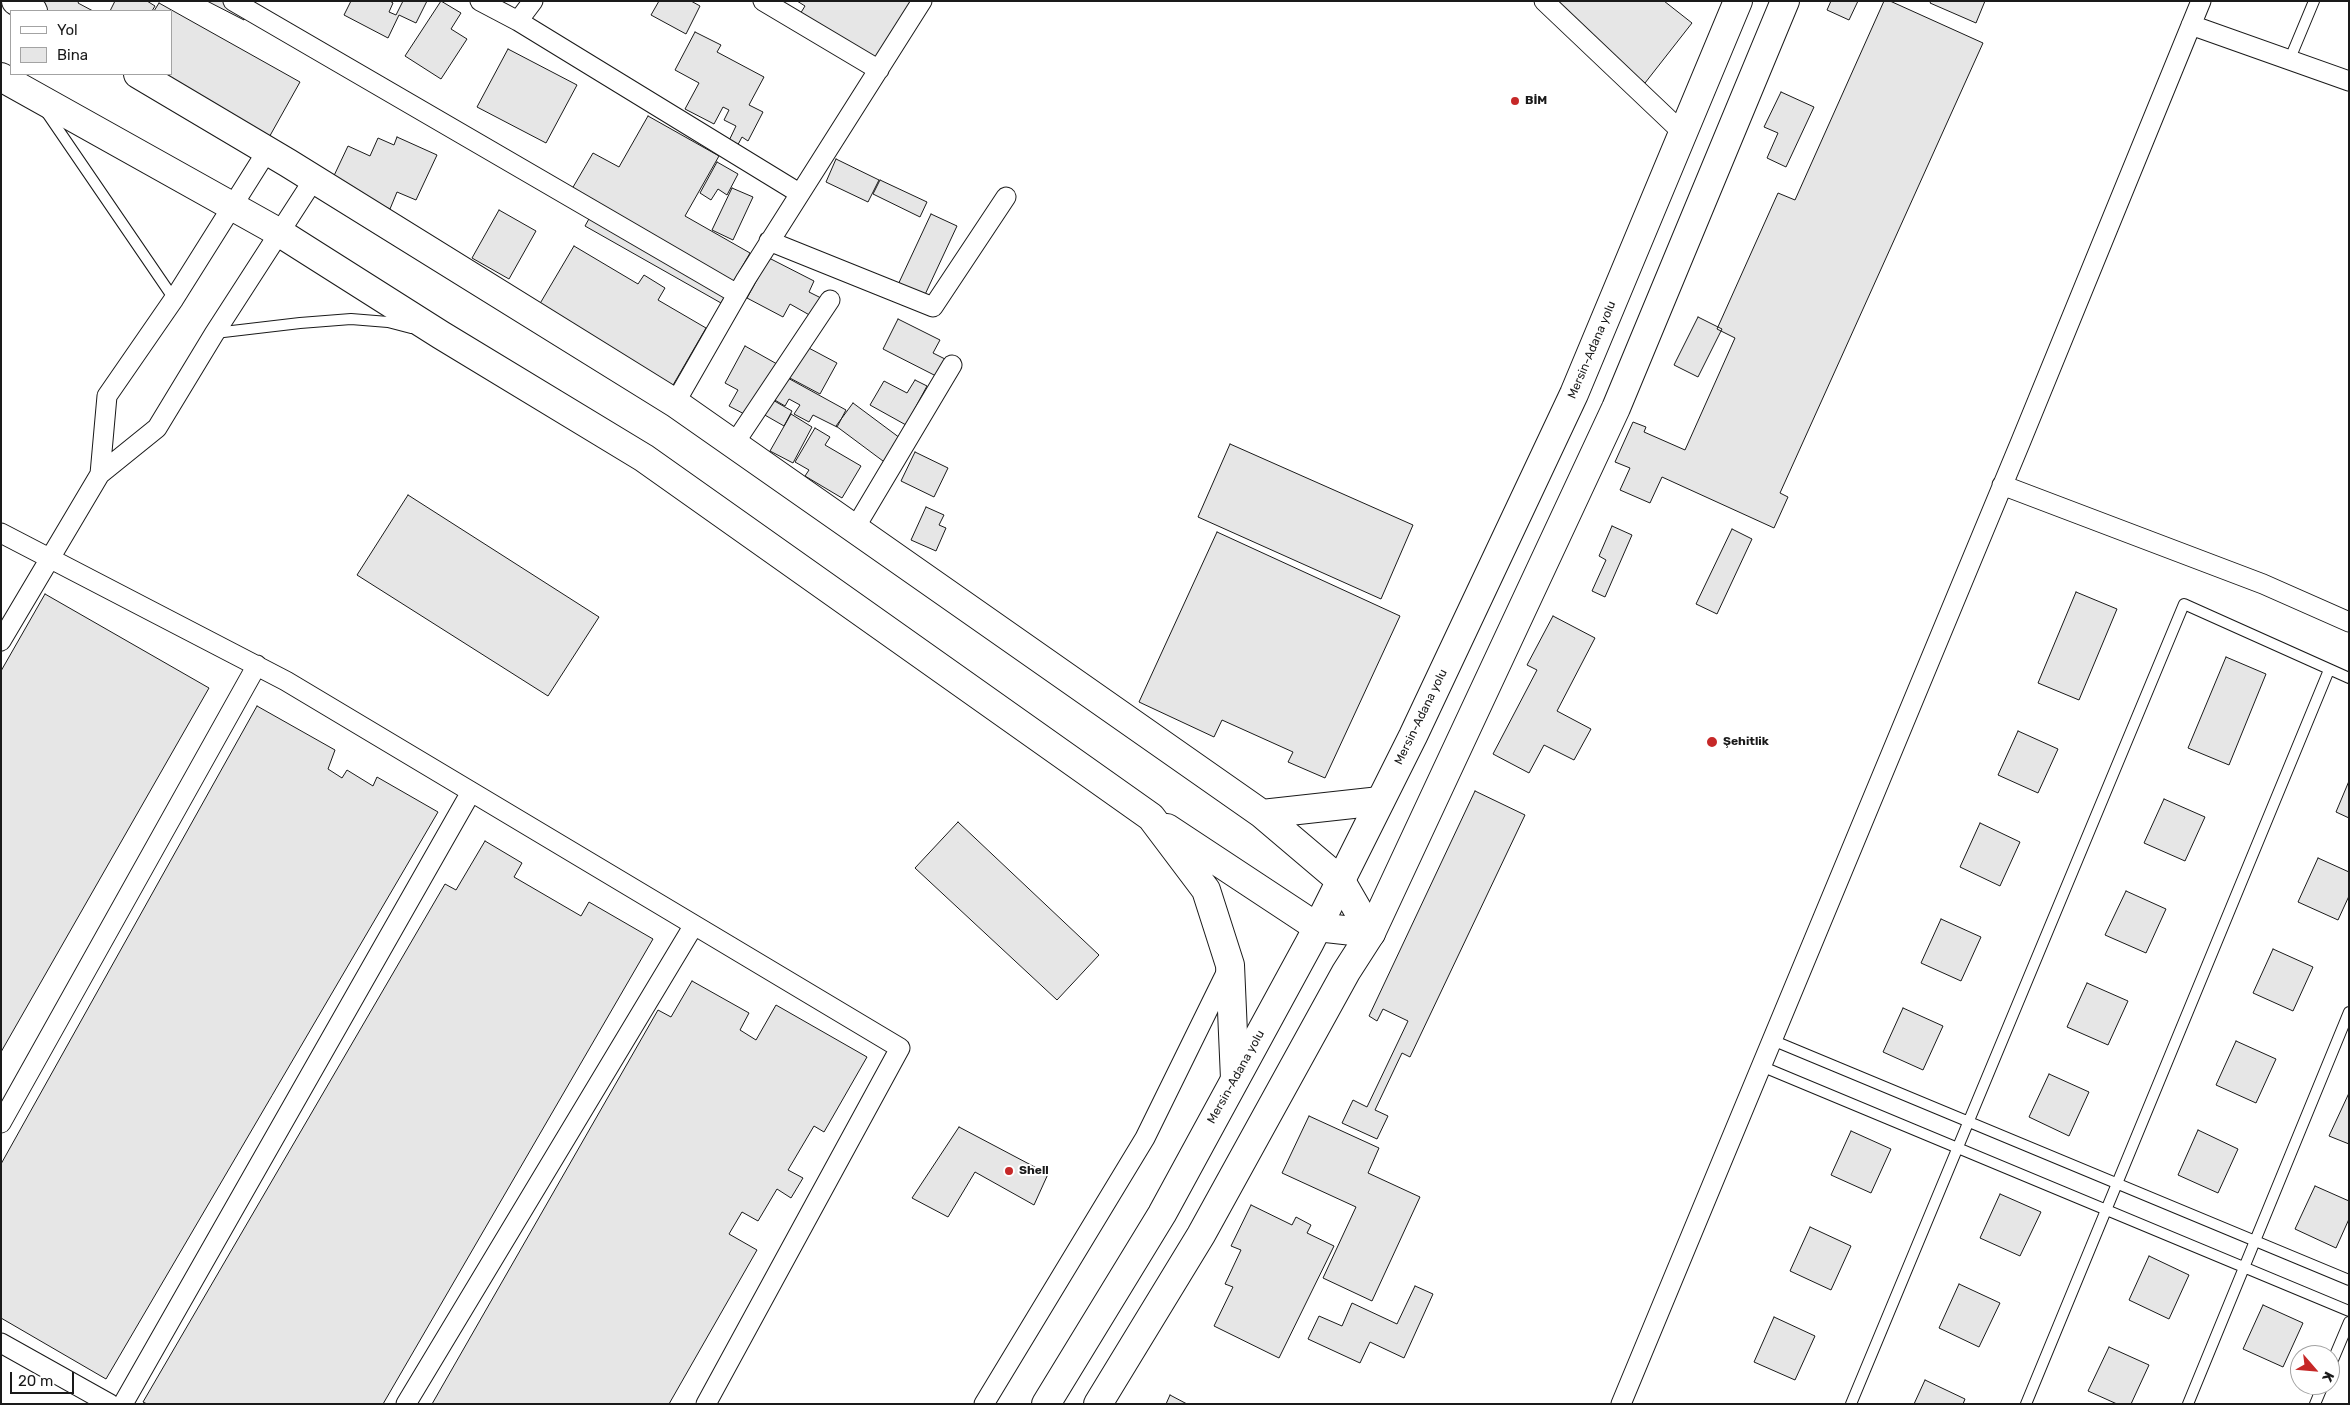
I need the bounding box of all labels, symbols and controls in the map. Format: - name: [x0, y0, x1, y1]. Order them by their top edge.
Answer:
- legend: [10, 10, 172, 75]
- text: Yol: [57, 21, 78, 39]
- text: Bina: [57, 46, 88, 64]
- place label: BİM: [1525, 94, 1547, 108]
- marker: BİM: [1509, 95, 1521, 107]
- street label: Mersin-Adana yolu: [1565, 299, 1619, 401]
- street label: Mersin-Adana yolu: [1392, 667, 1450, 767]
- marker: Şehitlik: [1705, 735, 1719, 749]
- place label: Şehitlik: [1723, 735, 1769, 749]
- street label: Mersin-Adana yolu: [1204, 1028, 1268, 1126]
- place label: Shell: [1019, 1164, 1049, 1178]
- marker: Shell: [1003, 1165, 1015, 1177]
- north arrow: [2290, 1345, 2340, 1395]
- scale bar: [12, 1362, 76, 1394]
- text: K: [2318, 1369, 2338, 1385]
- text: 20 m: [18, 1372, 53, 1390]

